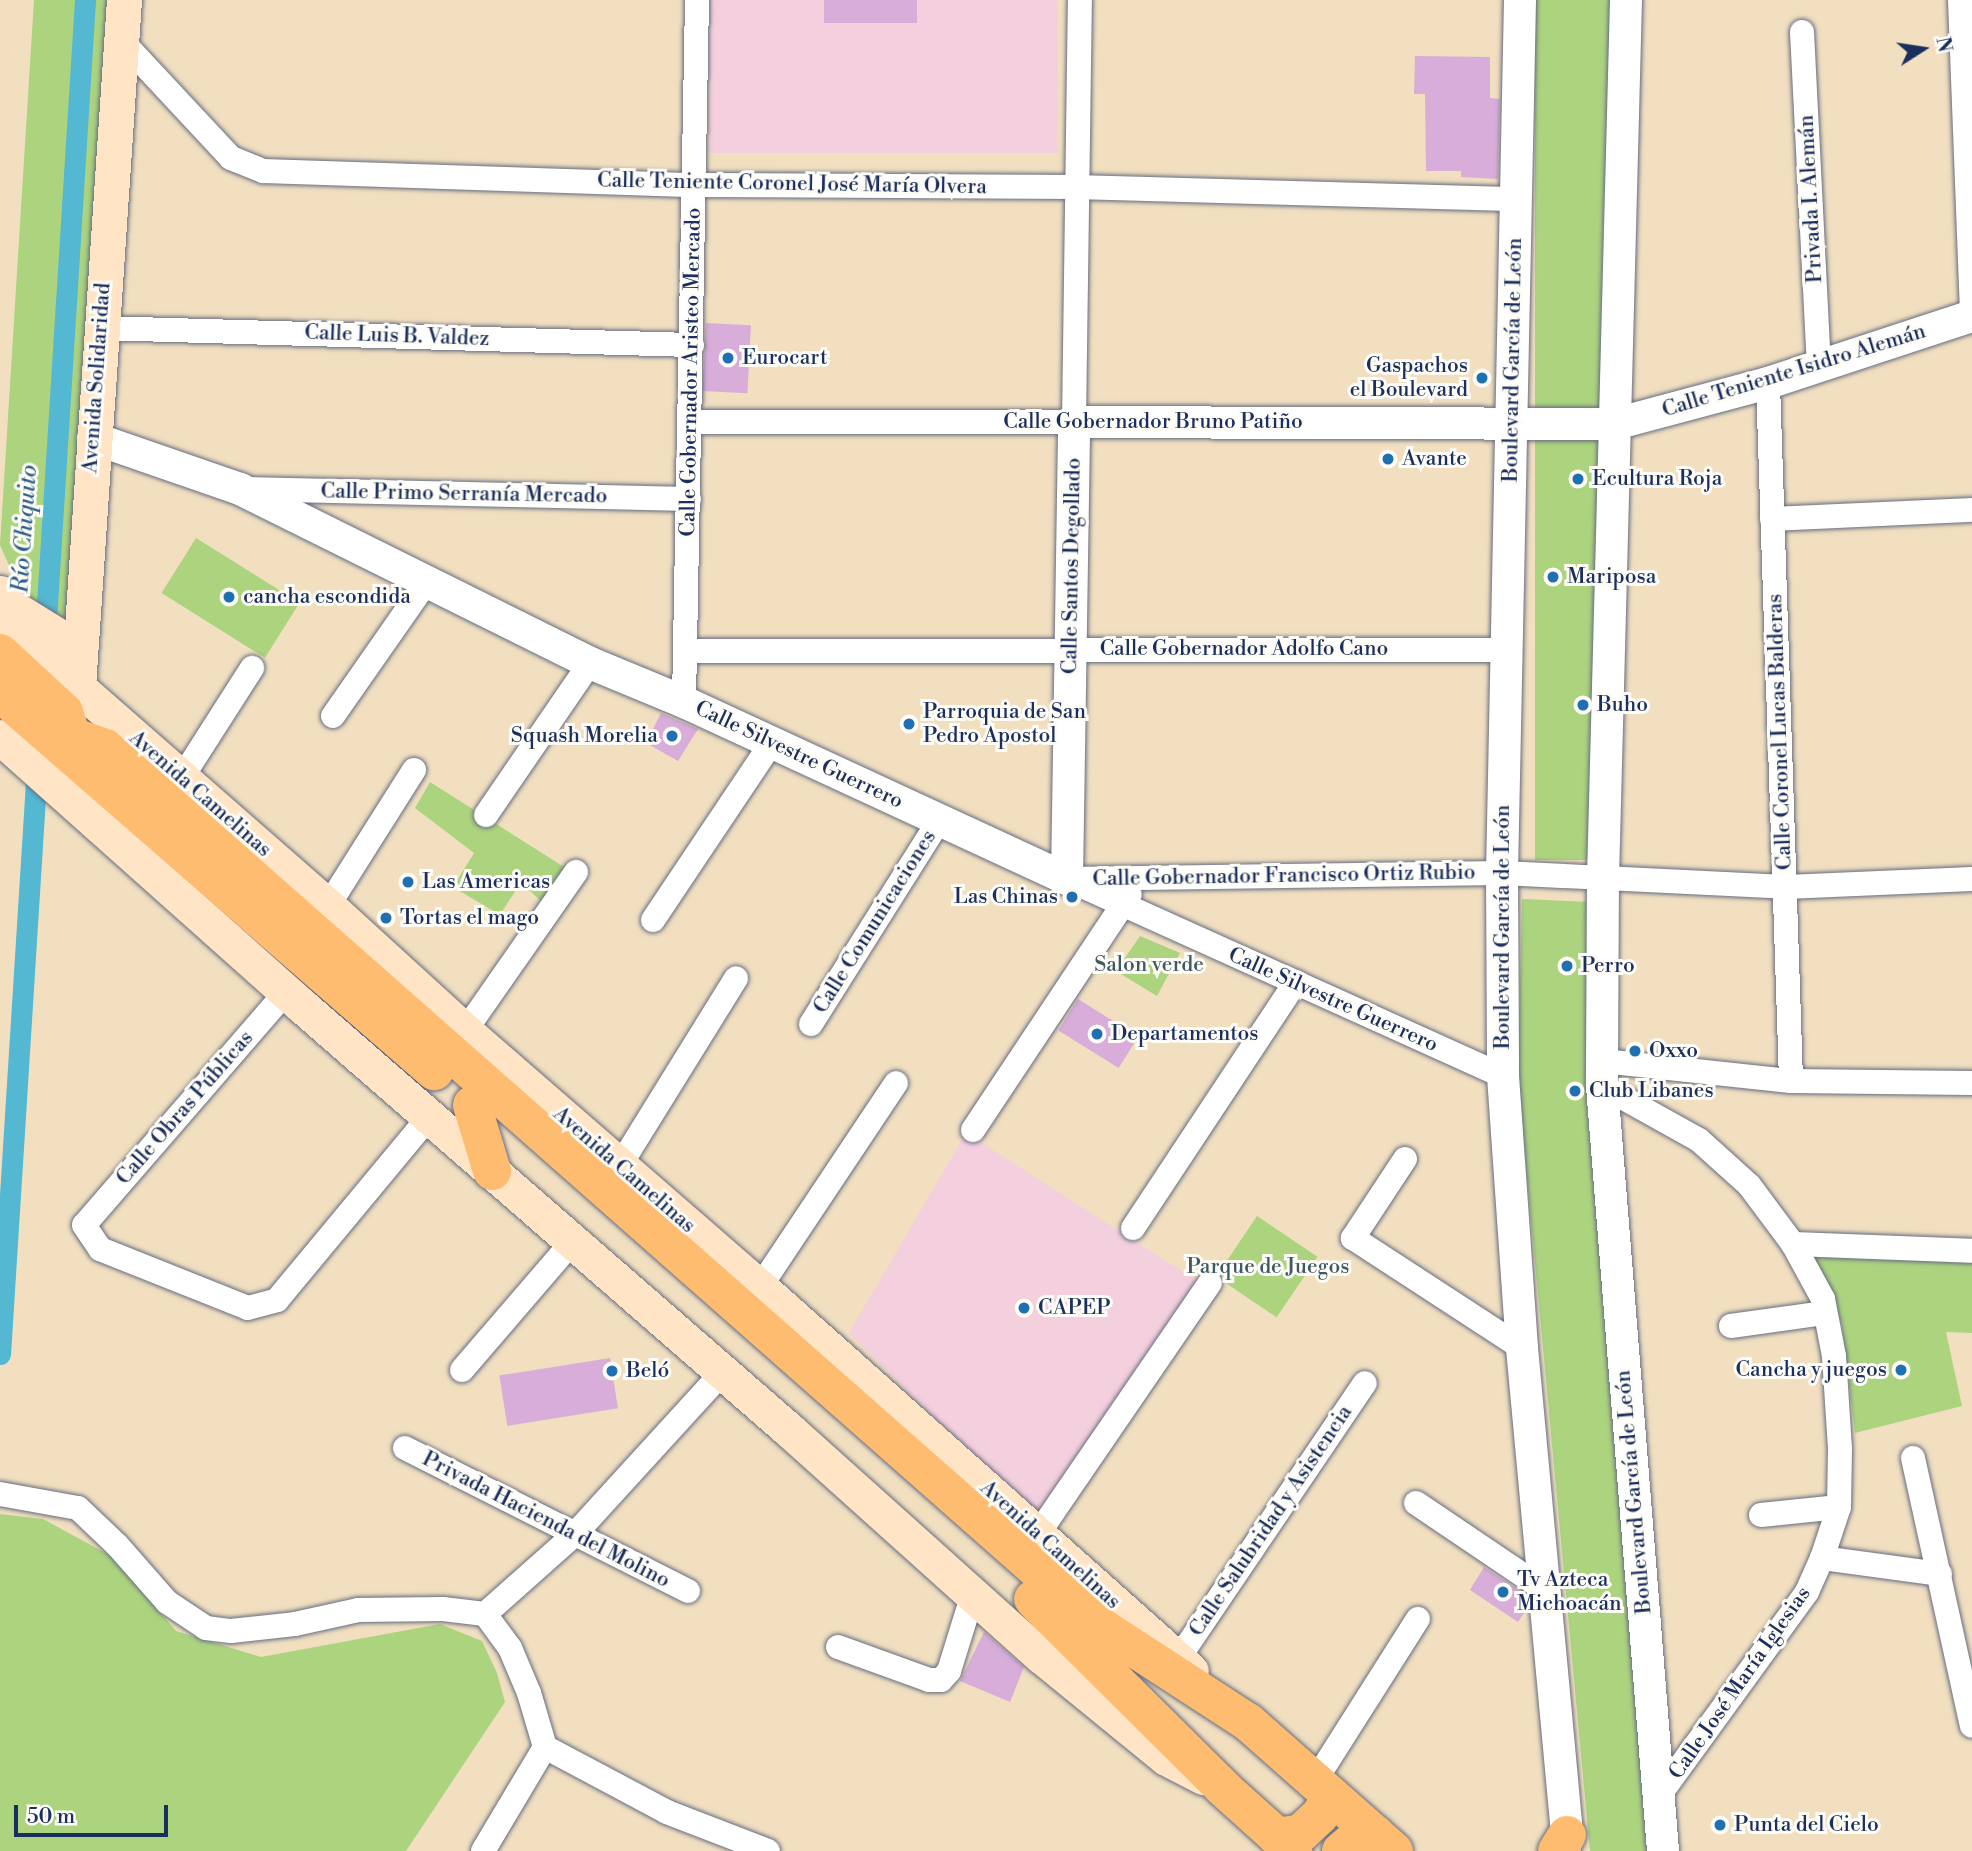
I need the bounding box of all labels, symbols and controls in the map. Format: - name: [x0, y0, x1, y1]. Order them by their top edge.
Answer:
- north arrow: [1888, 14, 1958, 84]
- text: N: [1930, 35, 1957, 54]
- street label: Privada I. Alemán: [1794, 114, 1828, 284]
- street label: Calle Teniente Coronel José María Olvera: [597, 168, 987, 200]
- street label: Calle Gobernador Aristeo Mercado: [676, 207, 706, 537]
- street label: Boulevard García de León: [1498, 238, 1528, 482]
- street label: Avenida Solidaridad: [78, 282, 116, 474]
- street label: Calle Teniente Isidro Alemán: [1659, 319, 1929, 423]
- street label: Calle Luis B. Valdez: [304, 320, 490, 352]
- place label: Eurocart: [742, 345, 827, 371]
- marker: Eurocart: [720, 350, 736, 366]
- place label: Gaspachos el Boulevard: [1350, 353, 1468, 403]
- marker: Gaspachos el Boulevard: [1474, 370, 1490, 386]
- street label: Calle Gobernador Bruno Patiño: [1003, 409, 1303, 435]
- place label: Avante: [1402, 446, 1467, 472]
- marker: Avante: [1380, 451, 1396, 467]
- street label: Calle Santos Degollado: [1058, 458, 1086, 674]
- water label: Río Chiquito: [7, 464, 43, 594]
- place label: Ecultura Roja: [1592, 466, 1722, 492]
- marker: Ecultura Roja: [1570, 471, 1586, 487]
- street label: Calle Primo Serranía Mercado: [320, 479, 608, 509]
- place label: Mariposa: [1567, 564, 1656, 590]
- marker: Mariposa: [1545, 569, 1561, 585]
- place label: cancha escondida: [243, 584, 411, 610]
- marker: cancha escondida: [221, 589, 237, 605]
- street label: Calle Coronel Lucas Balderas: [1763, 593, 1797, 871]
- street label: Calle Gobernador Adolfo Cano: [1100, 636, 1388, 662]
- place label: Buho: [1597, 692, 1648, 718]
- street label: Calle Silvestre Guerrero: [691, 696, 907, 814]
- marker: Buho: [1575, 697, 1591, 713]
- place label: Parroquia de San Pedro Apostol: [923, 699, 1086, 749]
- marker: Parroquia de San Pedro Apostol: [901, 716, 917, 732]
- place label: Squash Morelia: [511, 723, 658, 749]
- street label: Avenida Camelinas: [124, 725, 276, 863]
- marker: Squash Morelia: [664, 728, 680, 744]
- street label: Boulevard García de León: [1490, 805, 1516, 1049]
- street label: Calle Comunicaciones: [808, 826, 942, 1018]
- street label: Calle Gobernador Francisco Ortiz Rubio: [1092, 860, 1476, 892]
- place label: Las Americas: [422, 869, 550, 895]
- marker: Las Americas: [400, 874, 416, 890]
- place label: Las Chinas: [954, 884, 1058, 910]
- marker: Las Chinas: [1064, 889, 1080, 905]
- place label: Tortas el mago: [400, 905, 539, 931]
- marker: Tortas el mago: [378, 910, 394, 926]
- street label: Calle Silvestre Guerrero: [1224, 942, 1442, 1058]
- park label: Salon verde: [1094, 952, 1204, 978]
- place label: Perro: [1581, 953, 1635, 979]
- marker: Perro: [1559, 958, 1575, 974]
- place label: Departamentos: [1111, 1021, 1258, 1047]
- street label: Calle Obras Públicas: [111, 1026, 259, 1190]
- marker: Departamentos: [1089, 1026, 1105, 1042]
- place label: Oxxo: [1649, 1038, 1698, 1064]
- marker: Oxxo: [1627, 1043, 1643, 1059]
- place label: Club Libanes: [1589, 1078, 1714, 1104]
- marker: Club Libanes: [1567, 1083, 1583, 1099]
- street label: Avenida Camelinas: [548, 1101, 700, 1239]
- park label: Parque de Juegos: [1187, 1254, 1349, 1280]
- place label: CAPEP: [1038, 1295, 1111, 1321]
- marker: CAPEP: [1016, 1300, 1032, 1316]
- place label: Cancha y juegos: [1736, 1357, 1887, 1383]
- place label: Beló: [626, 1358, 669, 1384]
- marker: Cancha y juegos: [1893, 1362, 1909, 1378]
- marker: Beló: [604, 1363, 620, 1379]
- street label: Boulevard García de León: [1611, 1369, 1657, 1615]
- street label: Calle Salubridad y Asistencia: [1184, 1401, 1358, 1641]
- street label: Privada Hacienda del Molino: [418, 1446, 674, 1594]
- street label: Avenida Camelinas: [975, 1475, 1125, 1615]
- place label: Tv Azteca Michoacán: [1517, 1567, 1622, 1617]
- street label: Calle José María Iglesias: [1664, 1582, 1816, 1784]
- marker: Tv Azteca Michoacán: [1495, 1584, 1511, 1600]
- scale bar: [18, 1792, 172, 1836]
- text: 50 m: [27, 1804, 75, 1830]
- place label: Punta del Cielo: [1734, 1812, 1879, 1838]
- marker: Punta del Cielo: [1712, 1817, 1728, 1833]

